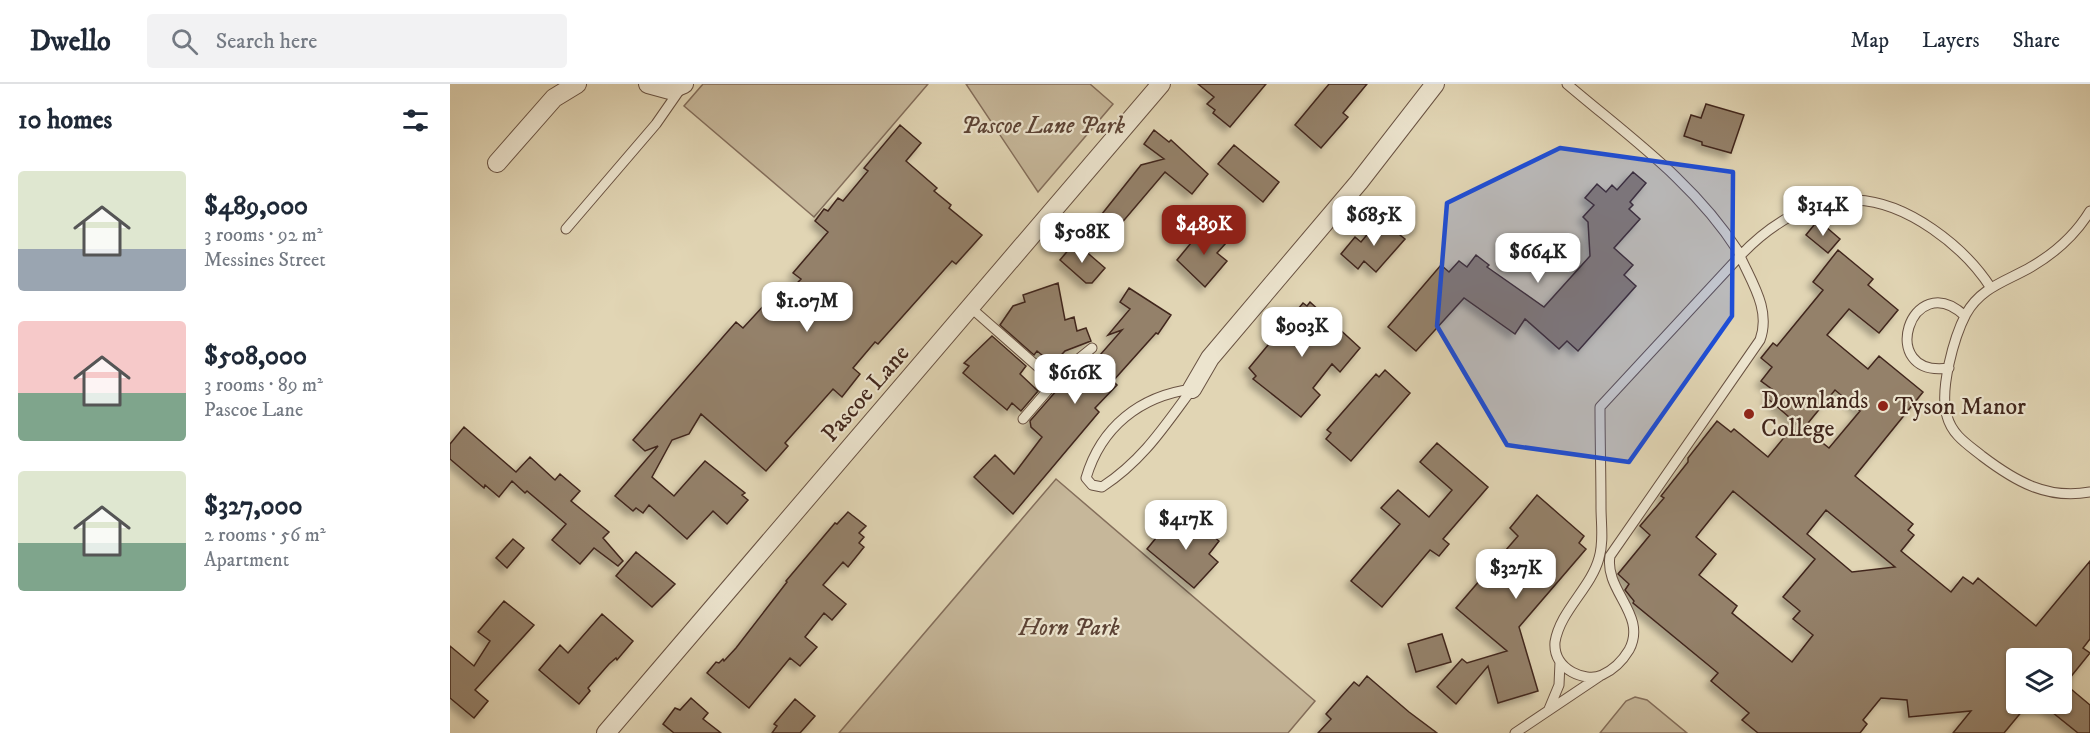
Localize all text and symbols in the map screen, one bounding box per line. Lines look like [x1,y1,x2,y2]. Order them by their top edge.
search box [147,14,567,68]
text: Dwello [30,24,111,59]
icon: search [168,25,201,58]
text: Search here [216,28,317,55]
text: Map [1850,28,1889,54]
text: Layers [1922,28,1980,54]
text: Share [2013,28,2060,54]
text: 10 homes [18,104,112,137]
icon: filters [399,104,432,137]
park label: Pascoe Lane Park [961,111,1125,141]
pin: $314K [1781,186,1865,237]
text: $489,000 [204,190,308,223]
text: $314K [1797,193,1849,218]
icon: home [66,195,138,267]
pin: $685K [1332,196,1416,247]
text: $685K [1346,203,1402,228]
pin: $489K [1162,205,1246,256]
text: $489K [1176,212,1232,237]
pin: $508K [1040,213,1124,264]
text: $508K [1054,220,1110,245]
text: 3 rooms · 92 m² [204,223,323,248]
pin: $664K [1496,233,1580,284]
text: $664K [1509,240,1567,265]
text: Messines Street [204,248,326,273]
pin: $1.07M [758,282,856,333]
text: $1.07M [776,289,838,314]
pin: $903K [1260,307,1344,358]
text: $903K [1275,314,1329,339]
street label: Pascoe Lane [815,339,916,448]
text: $508,000 [204,340,307,373]
icon: home [66,345,138,417]
pin: $616K [1033,354,1117,405]
text: $616K [1049,361,1101,386]
text: 3 rooms · 89 m² [204,373,323,398]
place label: Downlands College [1761,386,1868,444]
place label: Tyson Manor [1895,392,2026,422]
text: Pascoe Lane [204,398,303,423]
marker: Tyson Manor [1876,399,1890,413]
marker: Downlands College [1742,407,1756,421]
text: $327,000 [204,490,303,523]
icon: home [66,495,138,567]
pin: $417K [1144,500,1228,551]
text: $417K [1159,507,1213,532]
text: 2 rooms · 56 m² [204,523,326,548]
text: Apartment [204,548,289,573]
pin: $327K [1474,549,1558,600]
text: $327K [1490,556,1542,581]
park label: Horn Park [1017,613,1120,643]
map controls [2006,648,2072,714]
button: layers [2006,648,2072,714]

